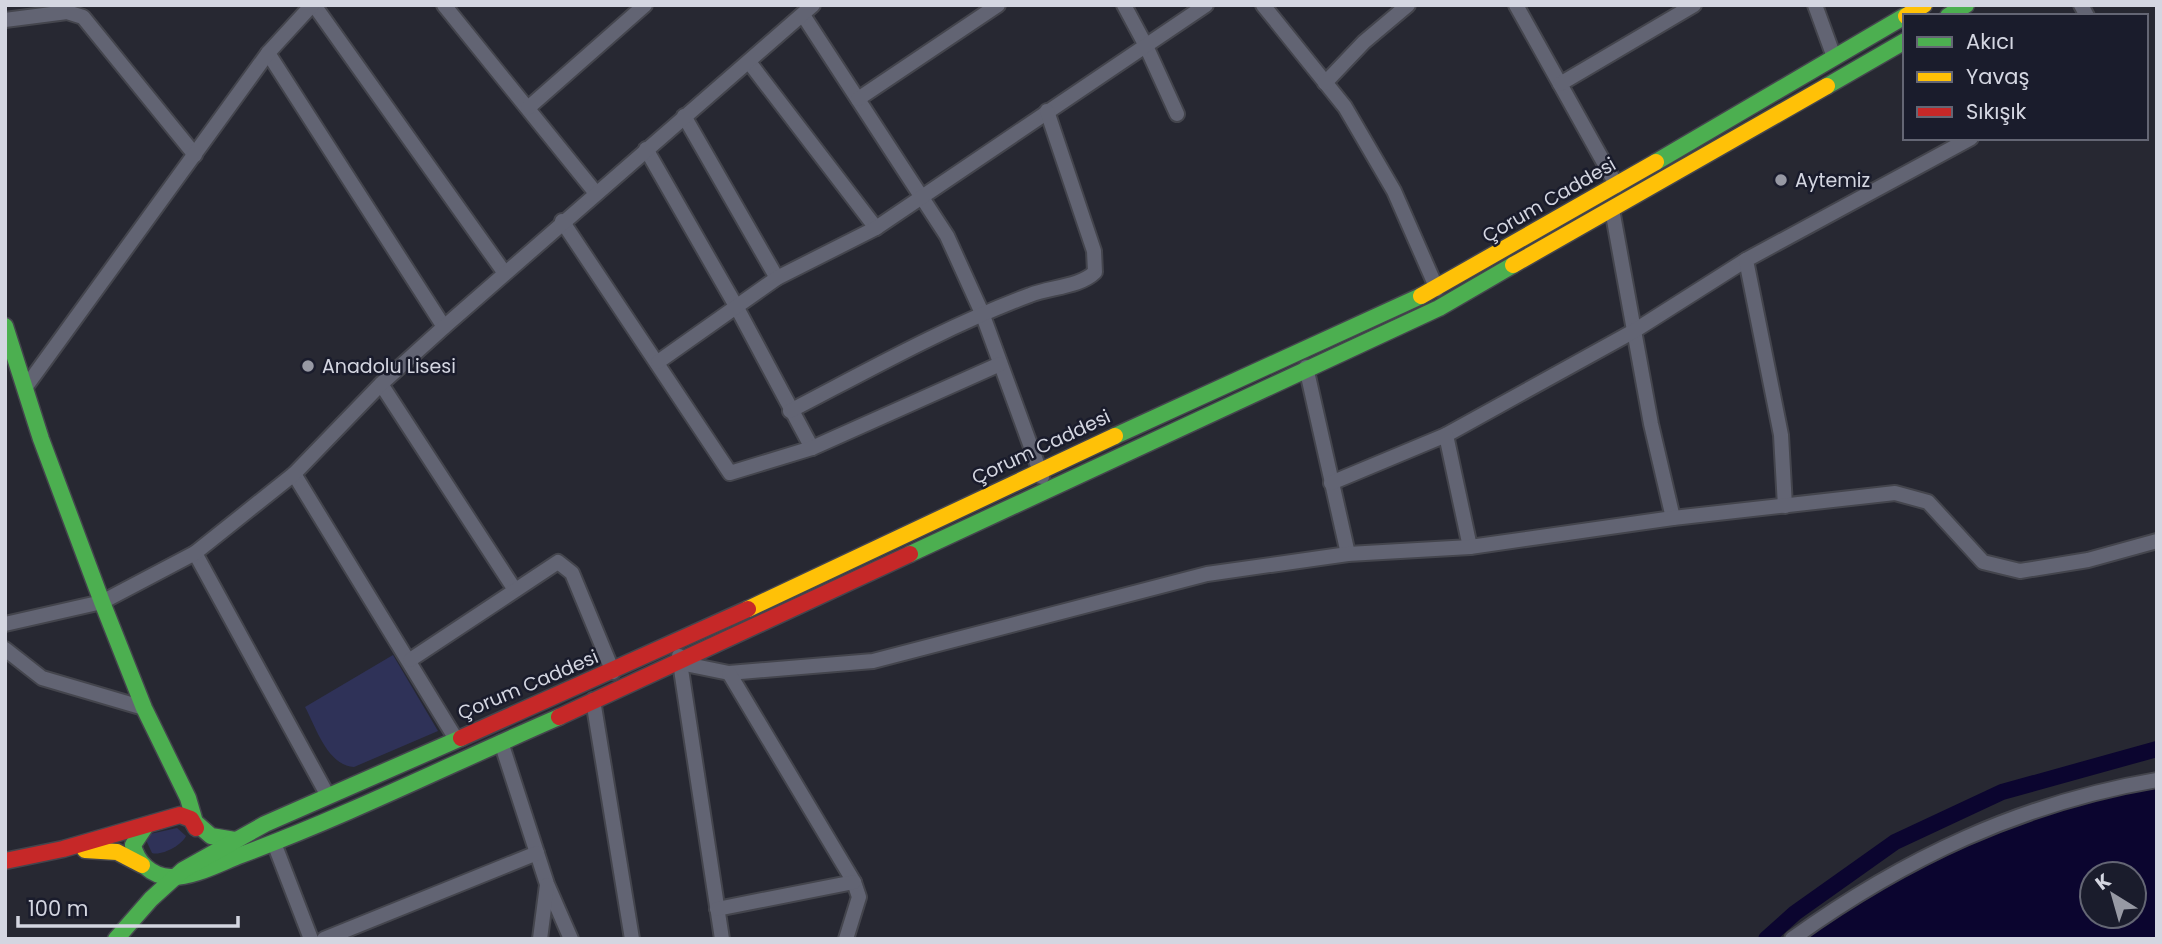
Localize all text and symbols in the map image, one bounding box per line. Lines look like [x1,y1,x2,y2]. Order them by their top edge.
legend [1903,14,2148,140]
text: Akıcı [1966,27,2014,56]
text: Yavaş [1966,62,2029,91]
text: Sıkışık [1966,97,2027,126]
street label: Çorum Caddesi [1477,151,1621,249]
place label: Aytemiz [1795,167,1870,194]
marker: Aytemiz [1773,172,1789,188]
place label: Anadolu Lisesi [322,353,456,380]
marker: Anadolu Lisesi [300,358,316,374]
street label: Çorum Caddesi [967,403,1115,491]
street label: Çorum Caddesi [454,643,602,727]
north arrow [2078,860,2148,930]
text: K [2090,867,2116,897]
scale bar [18,884,238,928]
text: 100 m [28,894,88,923]

